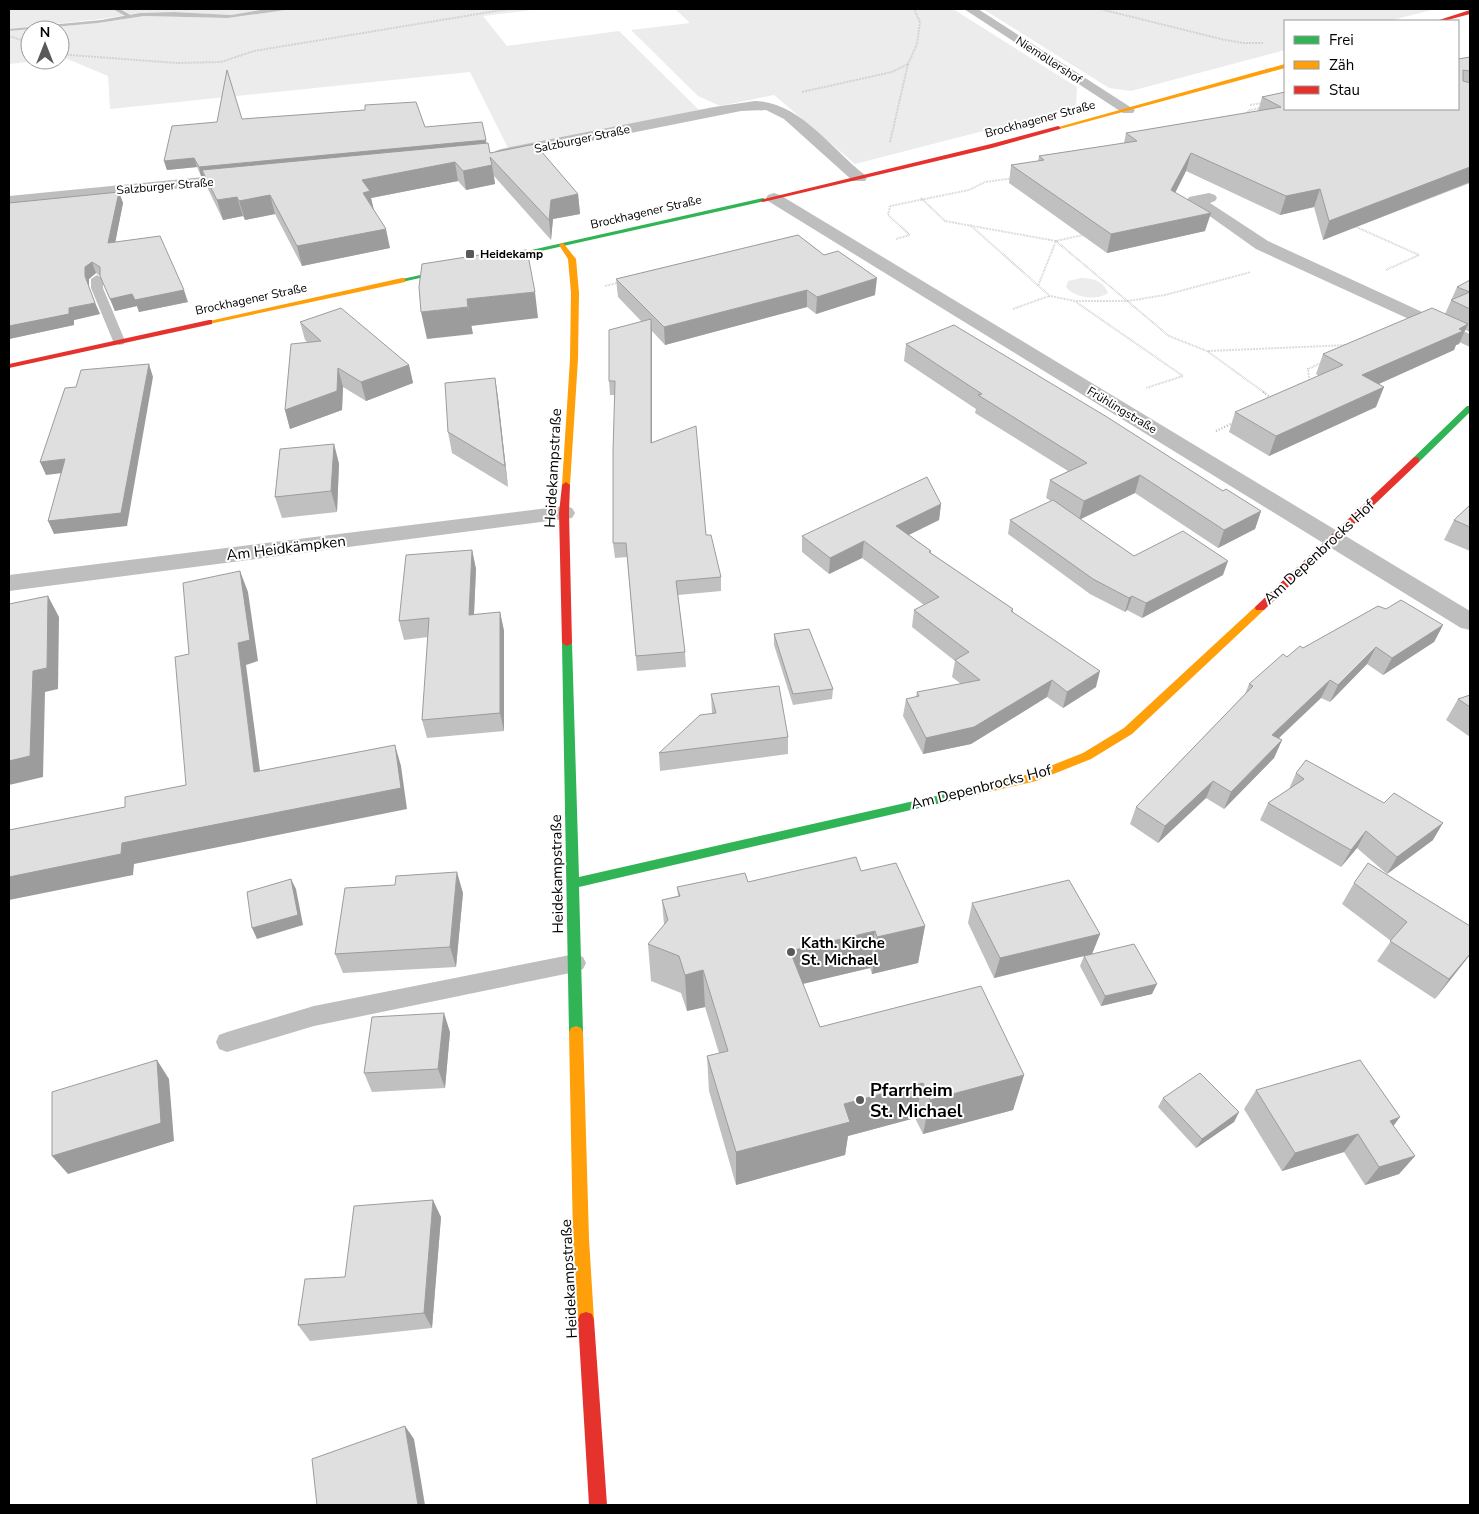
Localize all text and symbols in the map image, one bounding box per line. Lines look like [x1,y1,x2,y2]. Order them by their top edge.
north arrow [20,20,70,70]
legend [1284,20,1459,110]
text: N [40,23,50,42]
text: Frei [1329,30,1354,50]
street label: Niemöllershof [1013,33,1086,88]
text: Zäh [1329,55,1354,75]
text: Stau [1329,80,1360,100]
street label: Brockhagener Straße [983,97,1097,141]
street label: Salzburger Straße [533,121,631,157]
street label: Salzburger Straße [116,174,214,198]
street label: Brockhagener Straße [589,191,703,233]
place label: Heidekamp [480,246,543,262]
marker: Heidekamp [464,248,476,260]
street label: Brockhagener Straße [194,279,308,319]
street label: Frühlingstraße [1084,383,1160,437]
street label: Heidekampstraße [540,408,566,528]
street label: Am Depenbrocks Hof [1259,495,1379,609]
street label: Am Heidkämpken [225,531,347,565]
street label: Am Depenbrocks Hof [909,760,1054,814]
street label: Heidekampstraße [546,814,568,934]
place label: Kath. Kirche St. Michael [801,933,885,970]
marker: Kath. Kirche St. Michael [785,946,797,958]
place label: Pfarrheim St. Michael [870,1078,963,1123]
marker: Pfarrheim St. Michael [854,1094,866,1106]
street label: Heidekampstraße [556,1219,582,1339]

